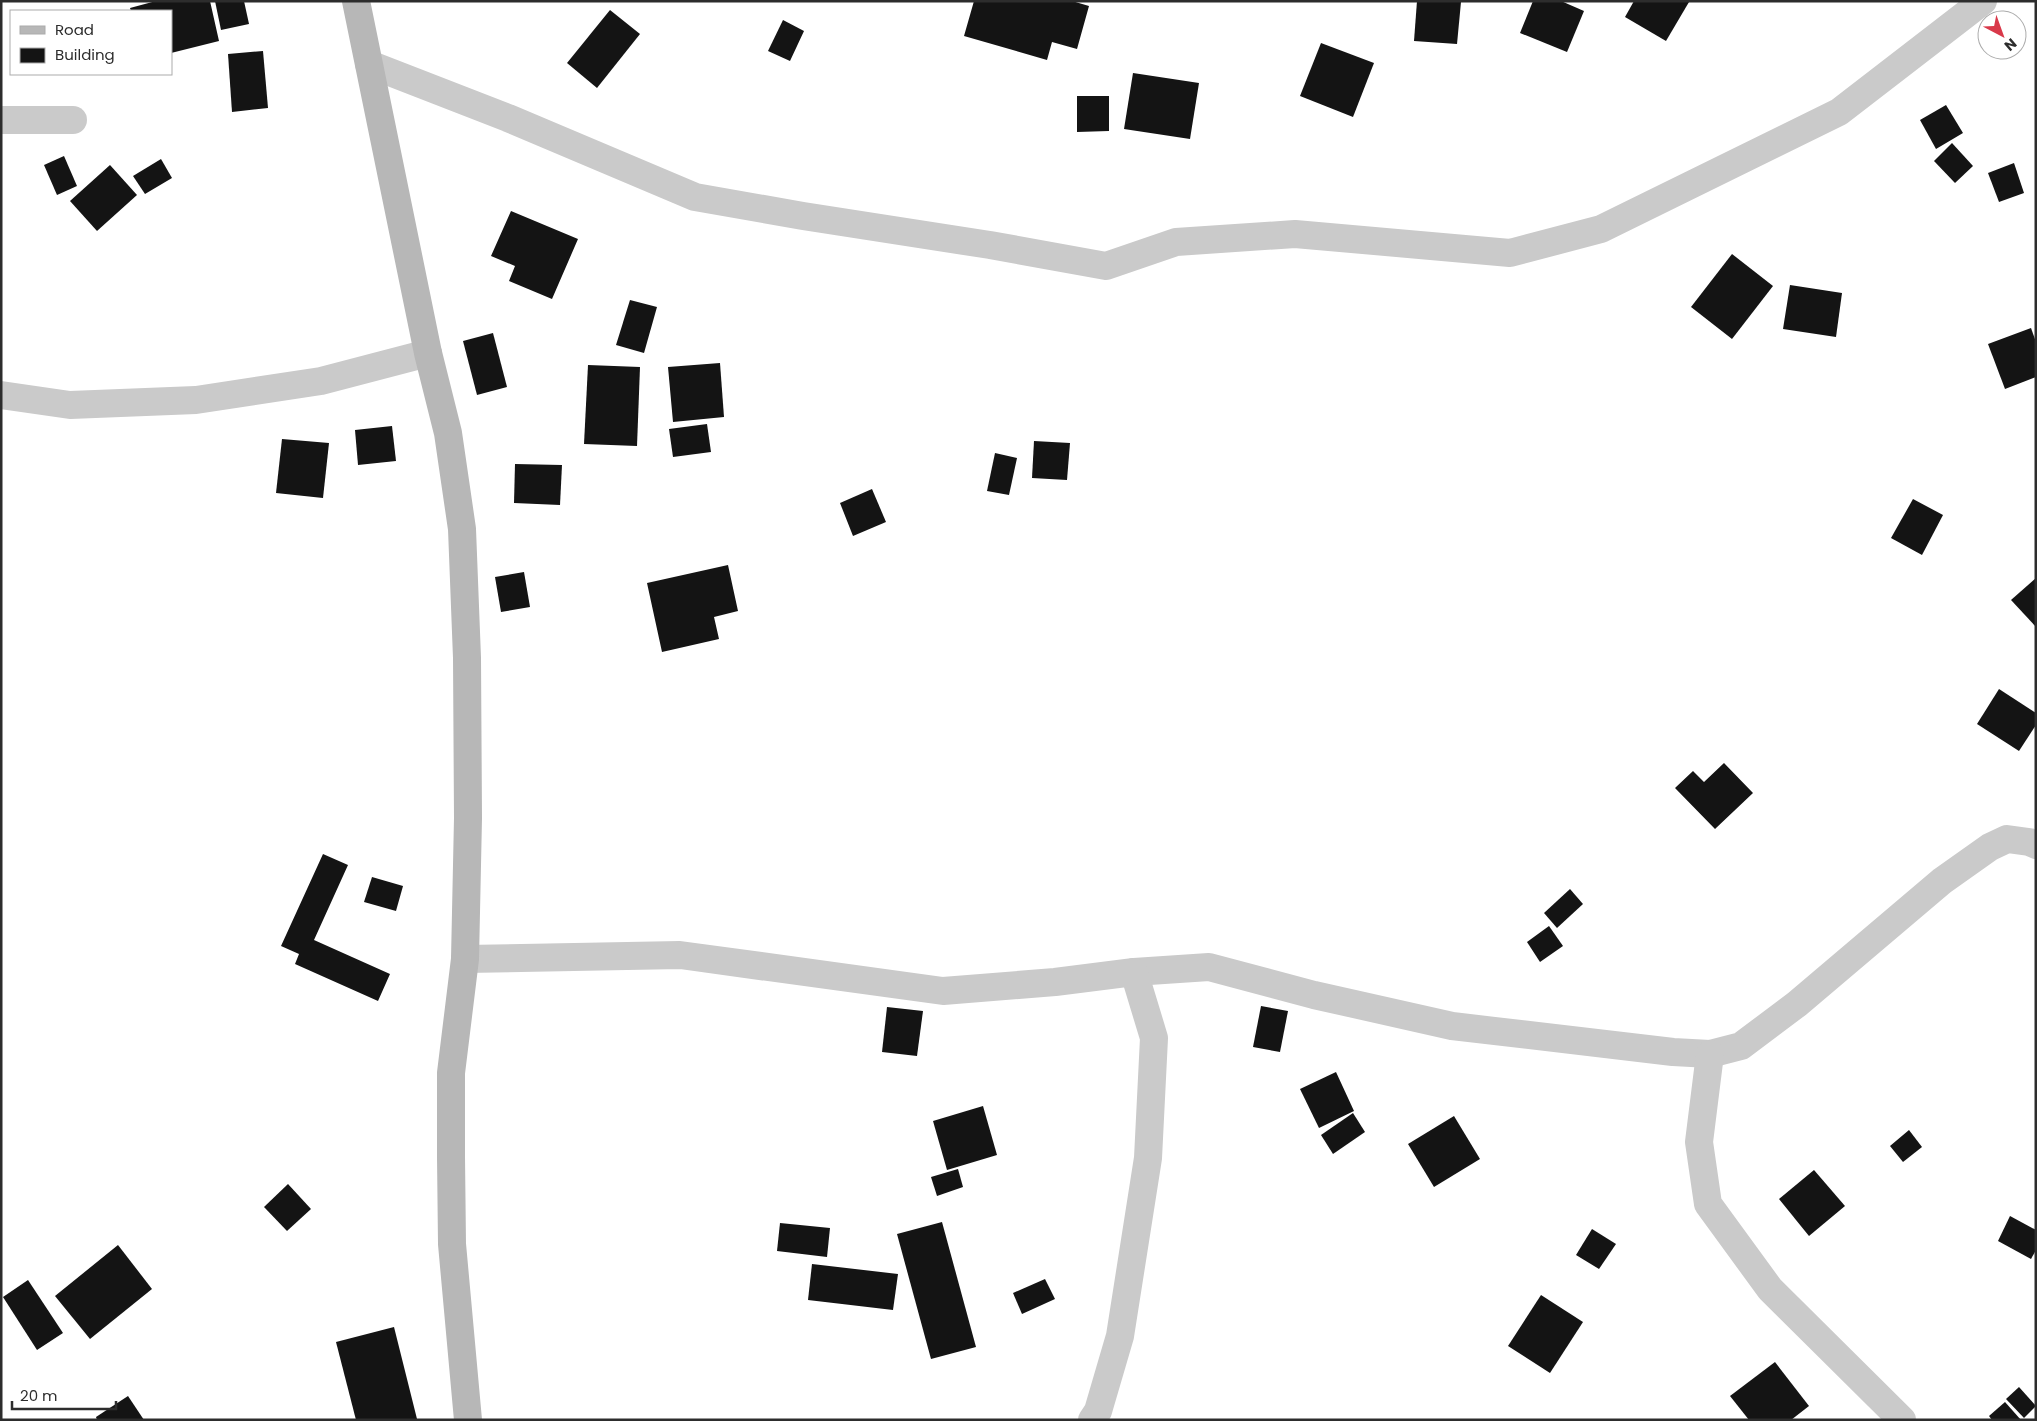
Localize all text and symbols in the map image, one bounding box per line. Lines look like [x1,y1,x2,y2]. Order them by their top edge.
legend [10,10,172,75]
north arrow [1977,10,2027,60]
text: Road [55,19,94,40]
text: N [2000,34,2021,56]
text: Building [55,44,115,65]
scale bar [12,1378,116,1410]
text: 20 m [20,1385,58,1406]

